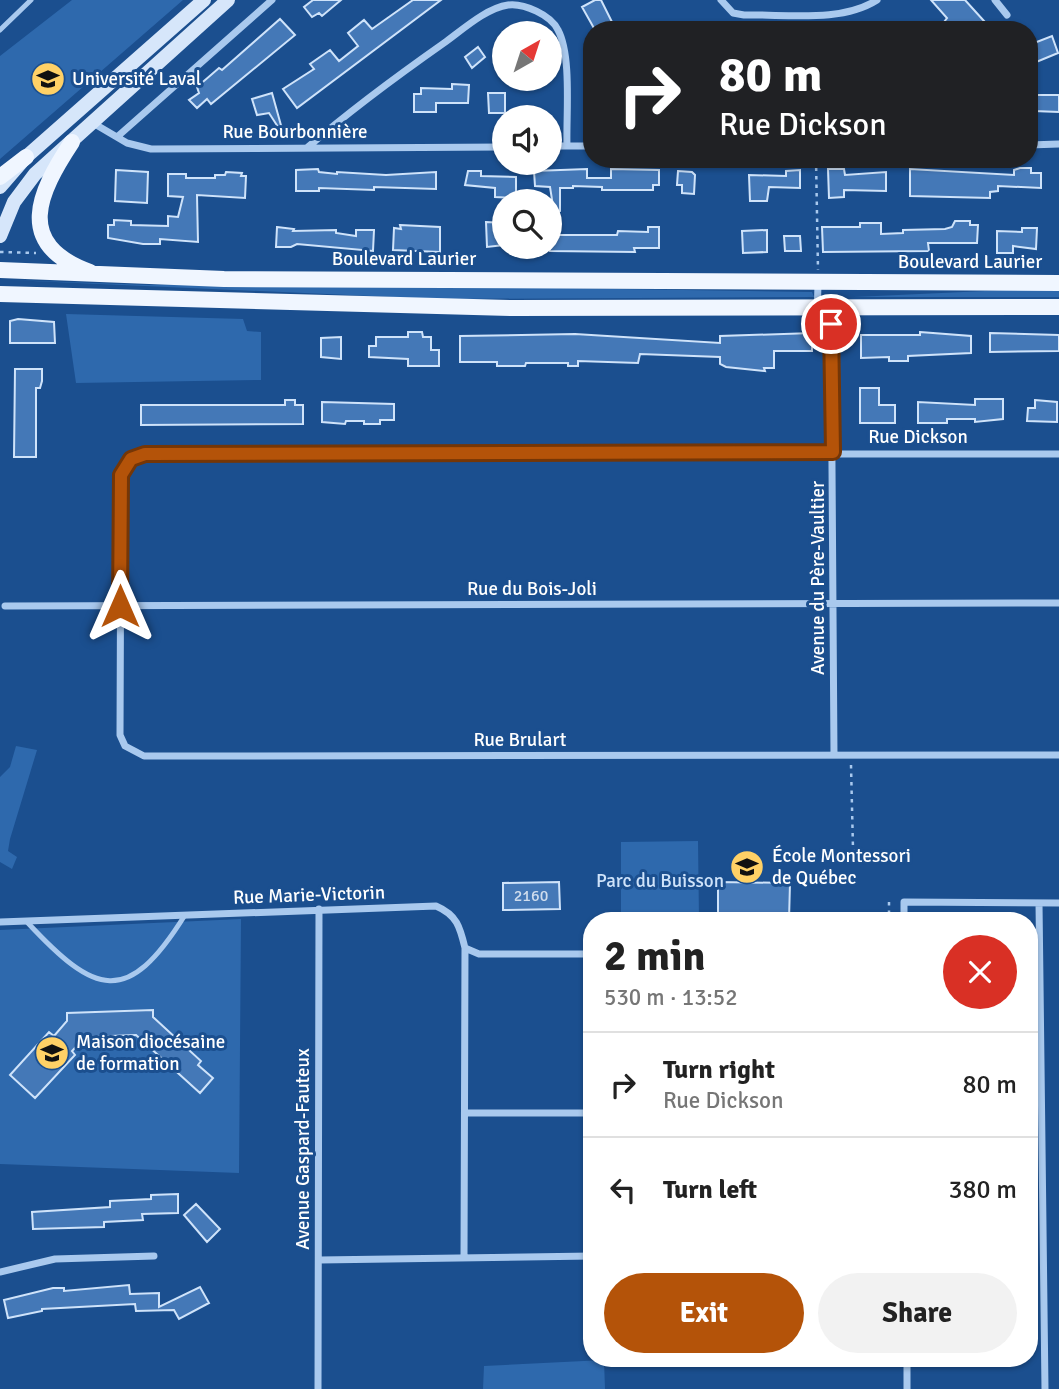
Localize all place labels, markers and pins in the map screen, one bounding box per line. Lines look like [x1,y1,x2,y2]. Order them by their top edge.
school or university icon: Université Laval [29,60,67,98]
place label: Université Laval [72,67,201,91]
pin [801,294,861,354]
place label: École Montessori de Québec [772,844,911,890]
school or university icon: École Montessori de Québec [728,848,766,886]
place label: Maison diocésaine de formation [76,1030,225,1076]
school or university icon: Maison diocésaine de formation [33,1034,71,1072]

